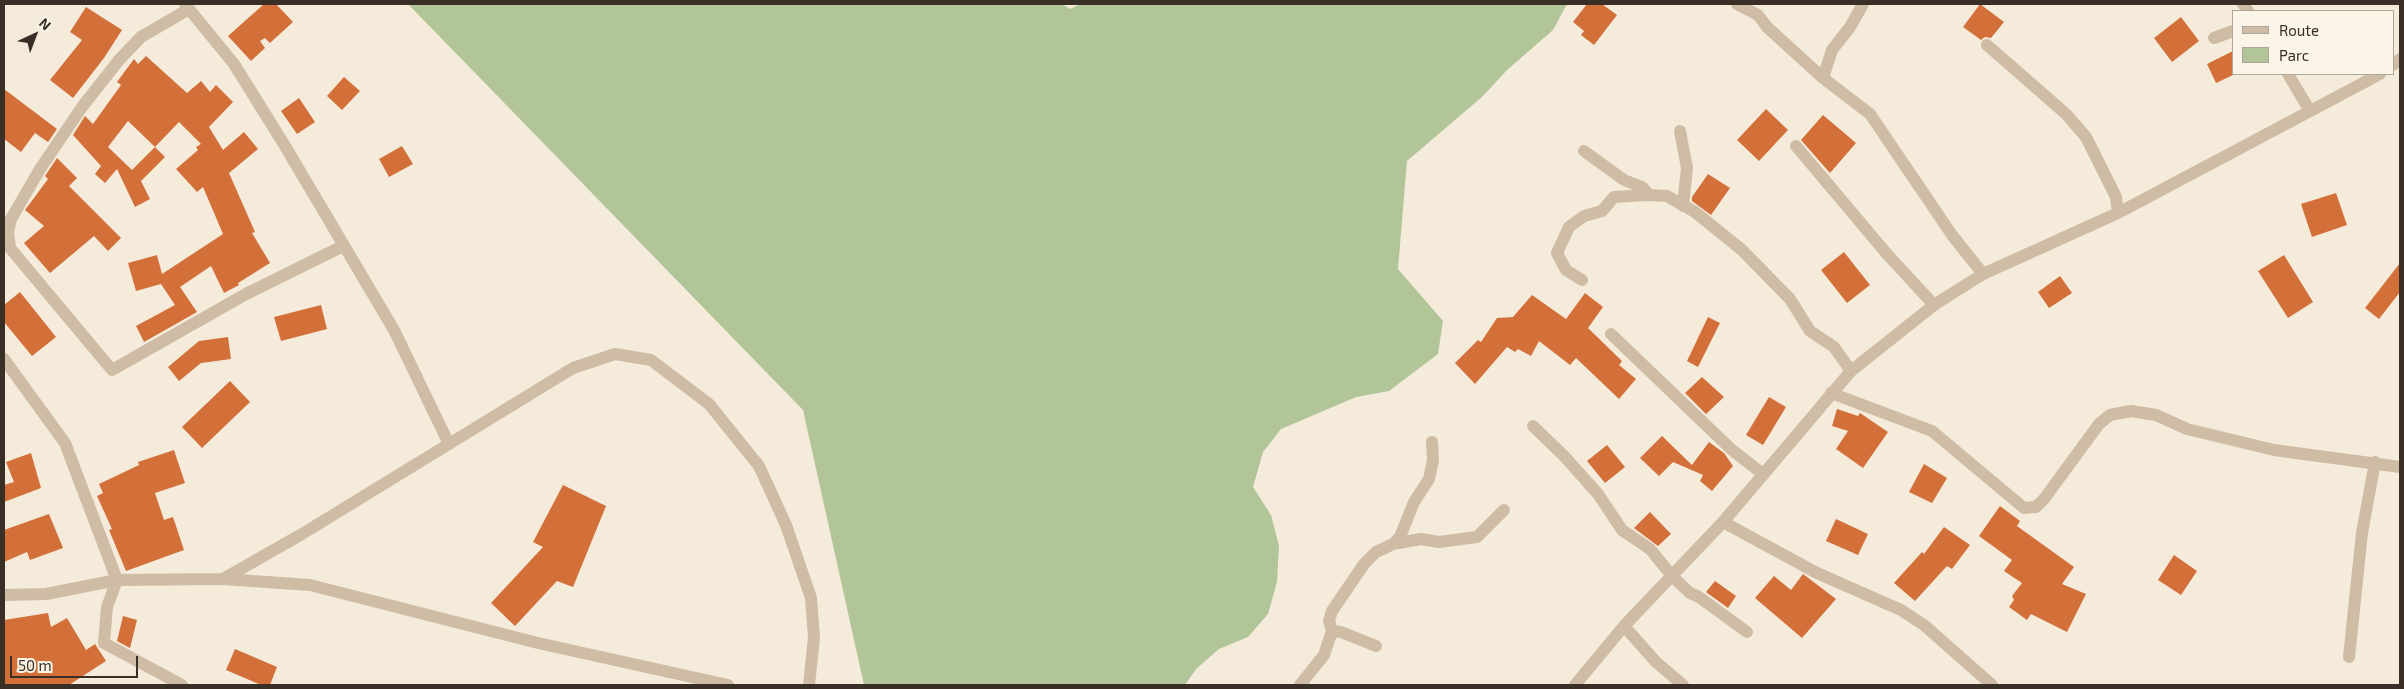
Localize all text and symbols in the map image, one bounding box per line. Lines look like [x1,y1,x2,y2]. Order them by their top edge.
north arrow [10,10,60,60]
legend [2232,10,2394,75]
text: N [36,14,55,33]
text: Route [2279,21,2319,39]
text: Parc [2279,46,2309,64]
scale bar [12,646,140,678]
text: 50 m [18,656,52,674]

